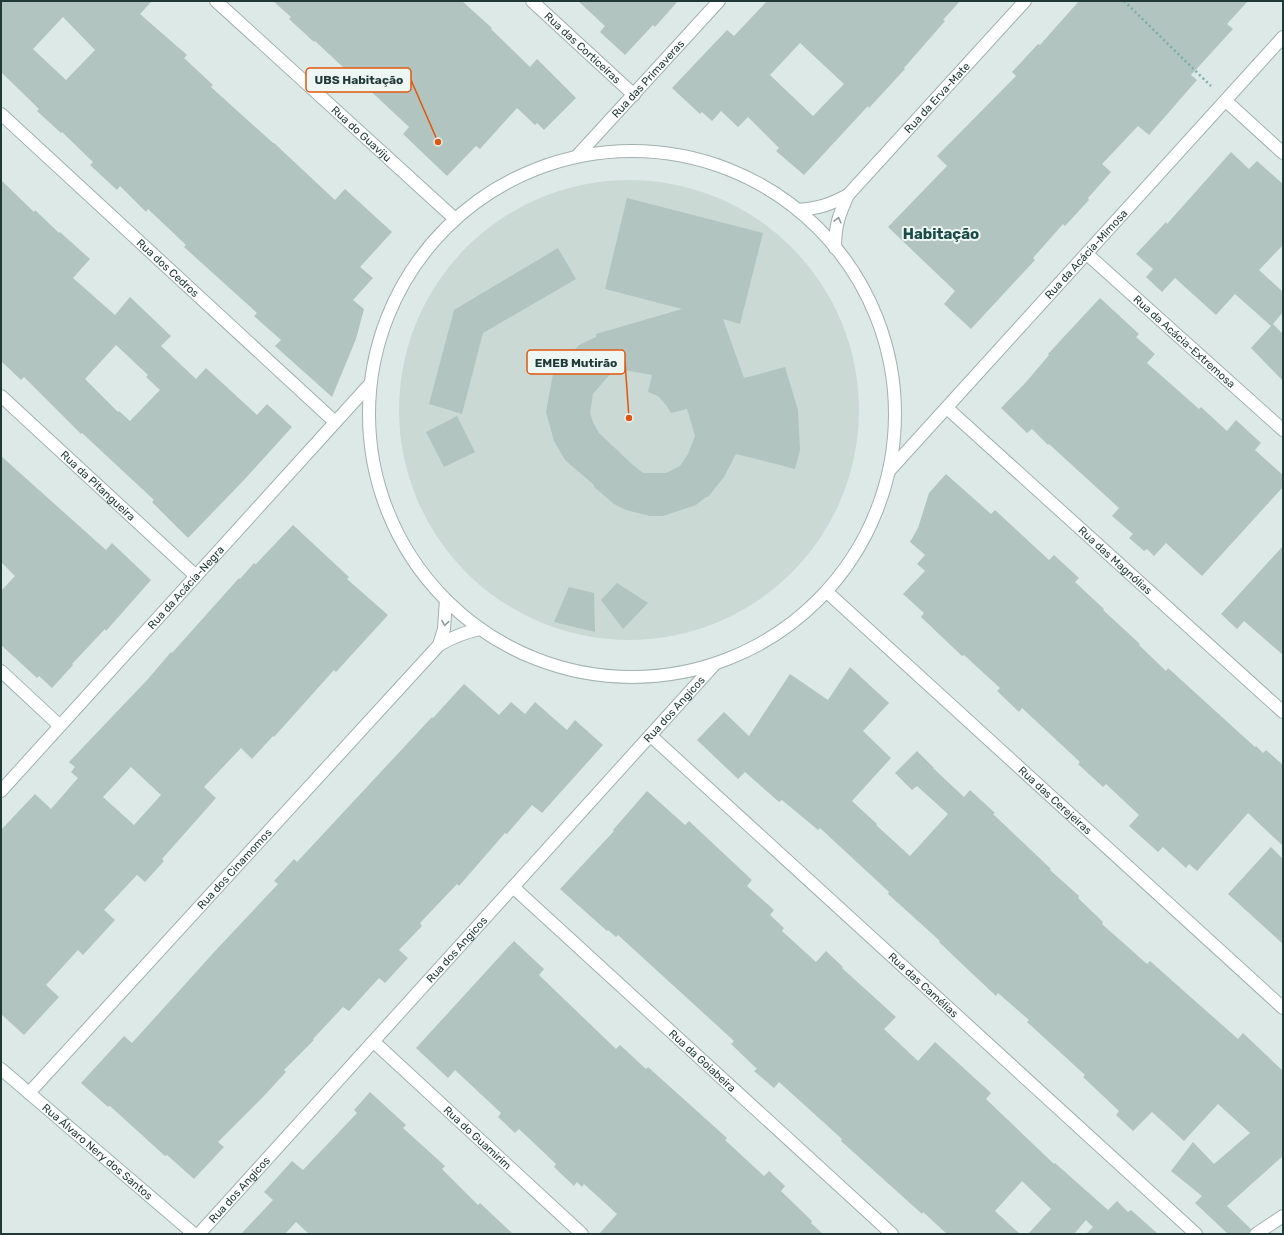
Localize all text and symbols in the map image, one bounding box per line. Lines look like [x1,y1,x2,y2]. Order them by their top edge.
street label: Rua das Corticeiras [542,10,624,87]
street label: Rua das Primaveras [609,37,687,121]
street label: Rua da Erva-Mate [902,60,973,136]
callout: UBS Habitação [306,68,411,92]
text: UBS Habitação [315,73,403,87]
street label: Rua do Guaviju [329,104,394,165]
street label: Rua da Acácia-Mimosa [1042,207,1130,302]
one-way arrow [833,217,842,224]
district label: Habitação [903,225,979,243]
street label: Rua dos Cedros [134,236,202,300]
street label: Rua da Acácia-Extremosa [1131,293,1238,391]
callout: EMEB Mutirão [527,350,625,374]
text: EMEB Mutirão [535,356,617,370]
street label: Rua da Pitangueira [58,448,138,524]
street label: Rua das Magnólias [1075,524,1155,598]
street label: Rua da Acácia-Negra [145,543,227,632]
one-way arrow [441,620,450,626]
street label: Rua dos Angicos [641,673,708,745]
street label: Rua das Cerejeiras [1016,764,1095,838]
street label: Rua dos Cinamomos [195,826,275,912]
street label: Rua dos Angicos [424,914,491,985]
street label: Rua das Camélias [885,950,961,1021]
street label: Rua da Goiabeira [666,1027,738,1095]
street label: Rua Álvaro Nery dos Santos [39,1101,155,1203]
street label: Rua do Guamirim [441,1104,514,1173]
street label: Rua dos Angicos [206,1154,273,1226]

